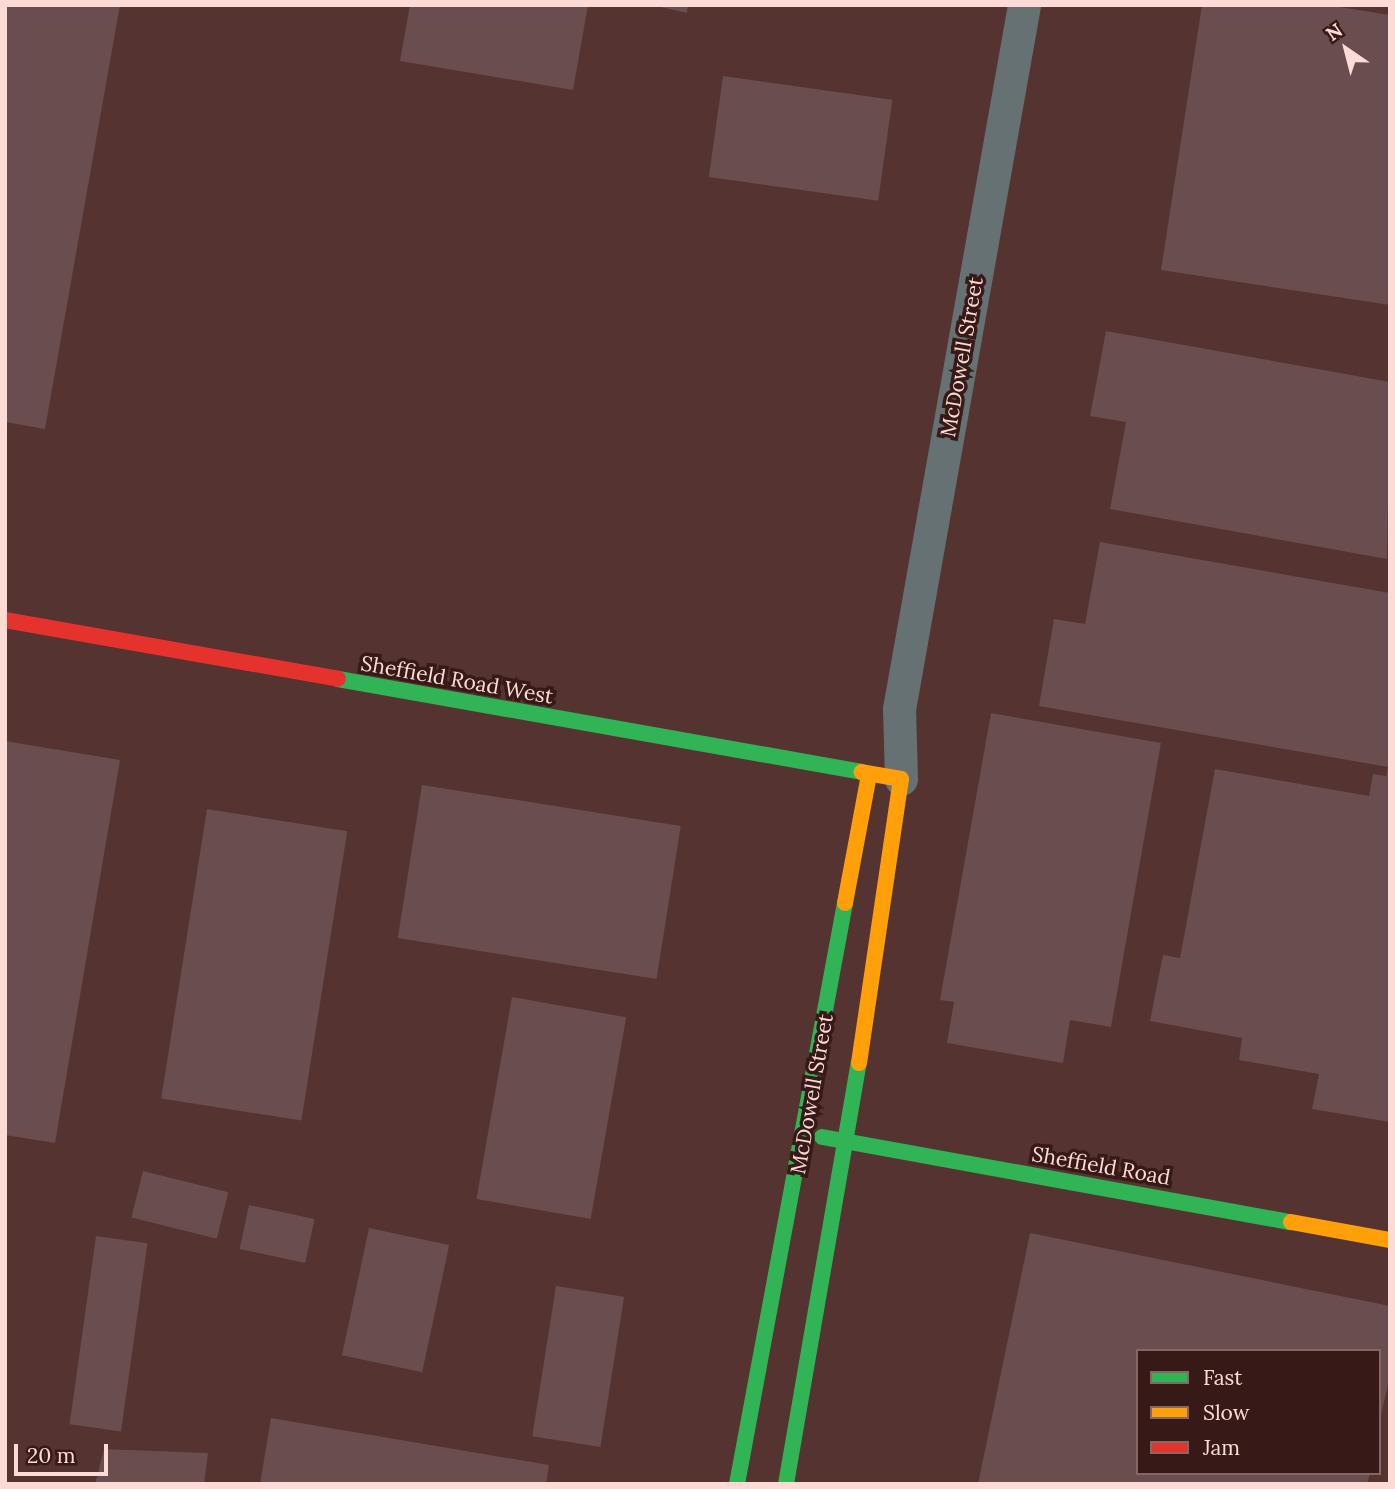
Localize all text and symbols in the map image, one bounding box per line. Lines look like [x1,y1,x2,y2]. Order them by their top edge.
north arrow [1311,14,1381,84]
text: N [1321,18,1347,46]
street label: McDowell Street [936,275,988,439]
street label: Sheffield Road West [359,651,555,709]
street label: McDowell Street [786,1012,838,1176]
street label: Sheffield Road [1030,1141,1172,1191]
legend [1136,1349,1381,1475]
text: Fast [1203,1364,1242,1391]
text: Slow [1203,1399,1250,1426]
scale bar [18,1430,112,1474]
text: Jam [1203,1434,1240,1461]
text: 20 m [27,1442,76,1469]

